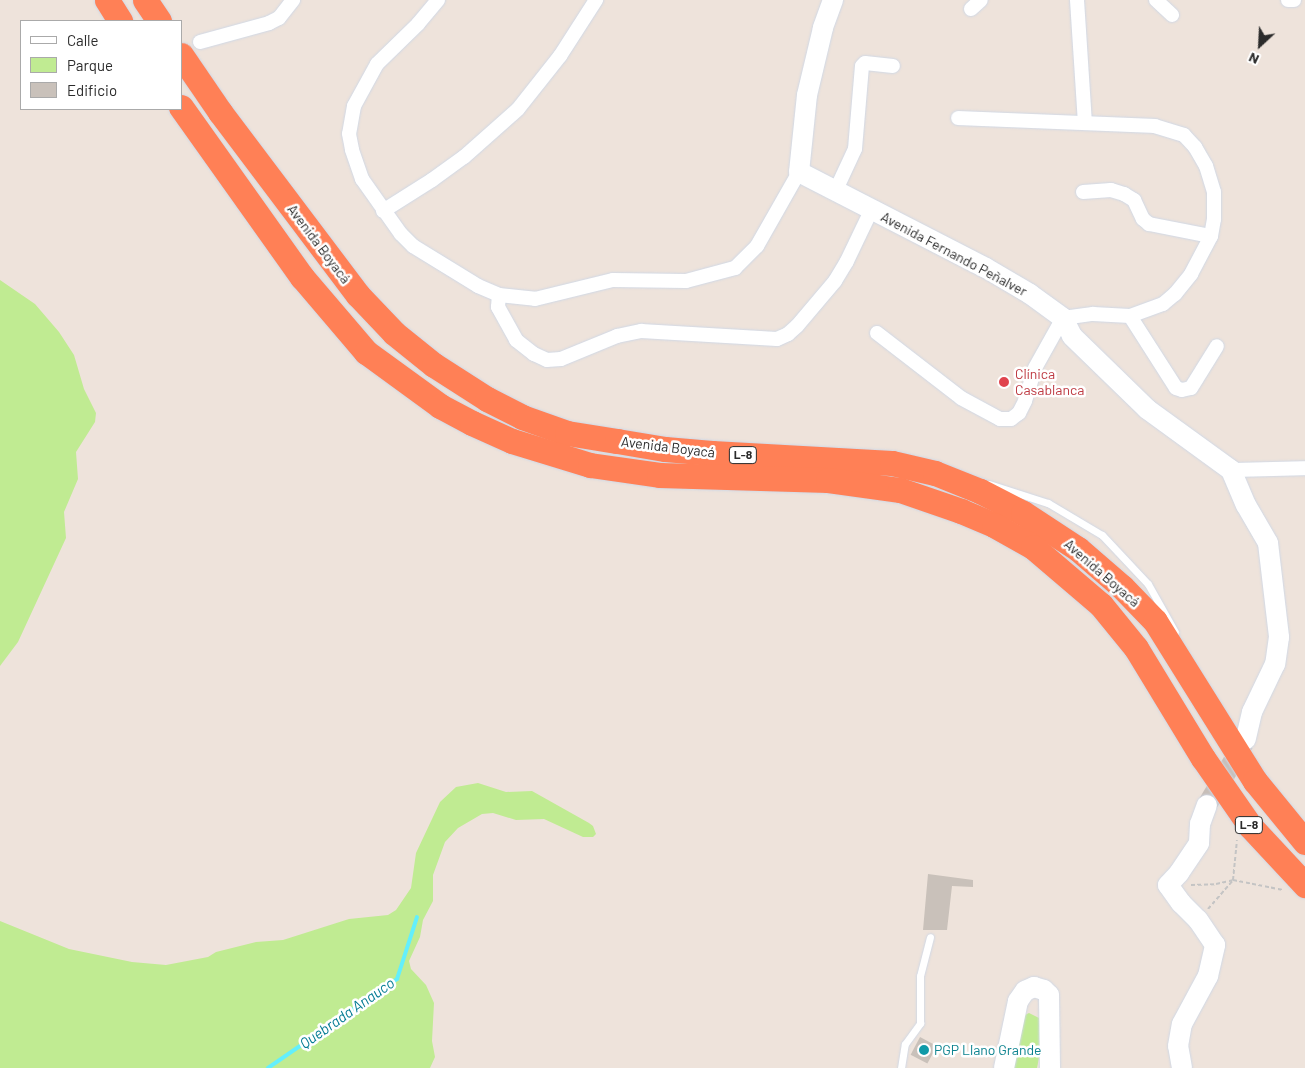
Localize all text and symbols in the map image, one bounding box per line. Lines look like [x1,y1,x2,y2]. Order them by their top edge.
legend [20,20,182,110]
north arrow [1235,20,1285,70]
text: Calle [67,31,99,49]
text: N [1246,49,1261,69]
text: Parque [67,56,113,74]
text: Edificio [67,81,117,99]
street label: Avenida Boyacá [284,201,354,287]
street label: Avenida Fernando Peñalver [878,208,1030,300]
place label: Clínica Casablanca [1015,366,1084,398]
marker: Clínica Casablanca [997,375,1011,389]
street label: Avenida Boyacá [620,433,716,461]
road number: L-8 [728,446,758,464]
street label: Avenida Boyacá [1061,536,1143,610]
road number: L-8 [1234,816,1264,834]
water label: Quebrada Anauco [296,974,398,1052]
place label: PGP Llano Grande [934,1042,1042,1058]
marker: PGP Llano Grande [918,1044,930,1056]

